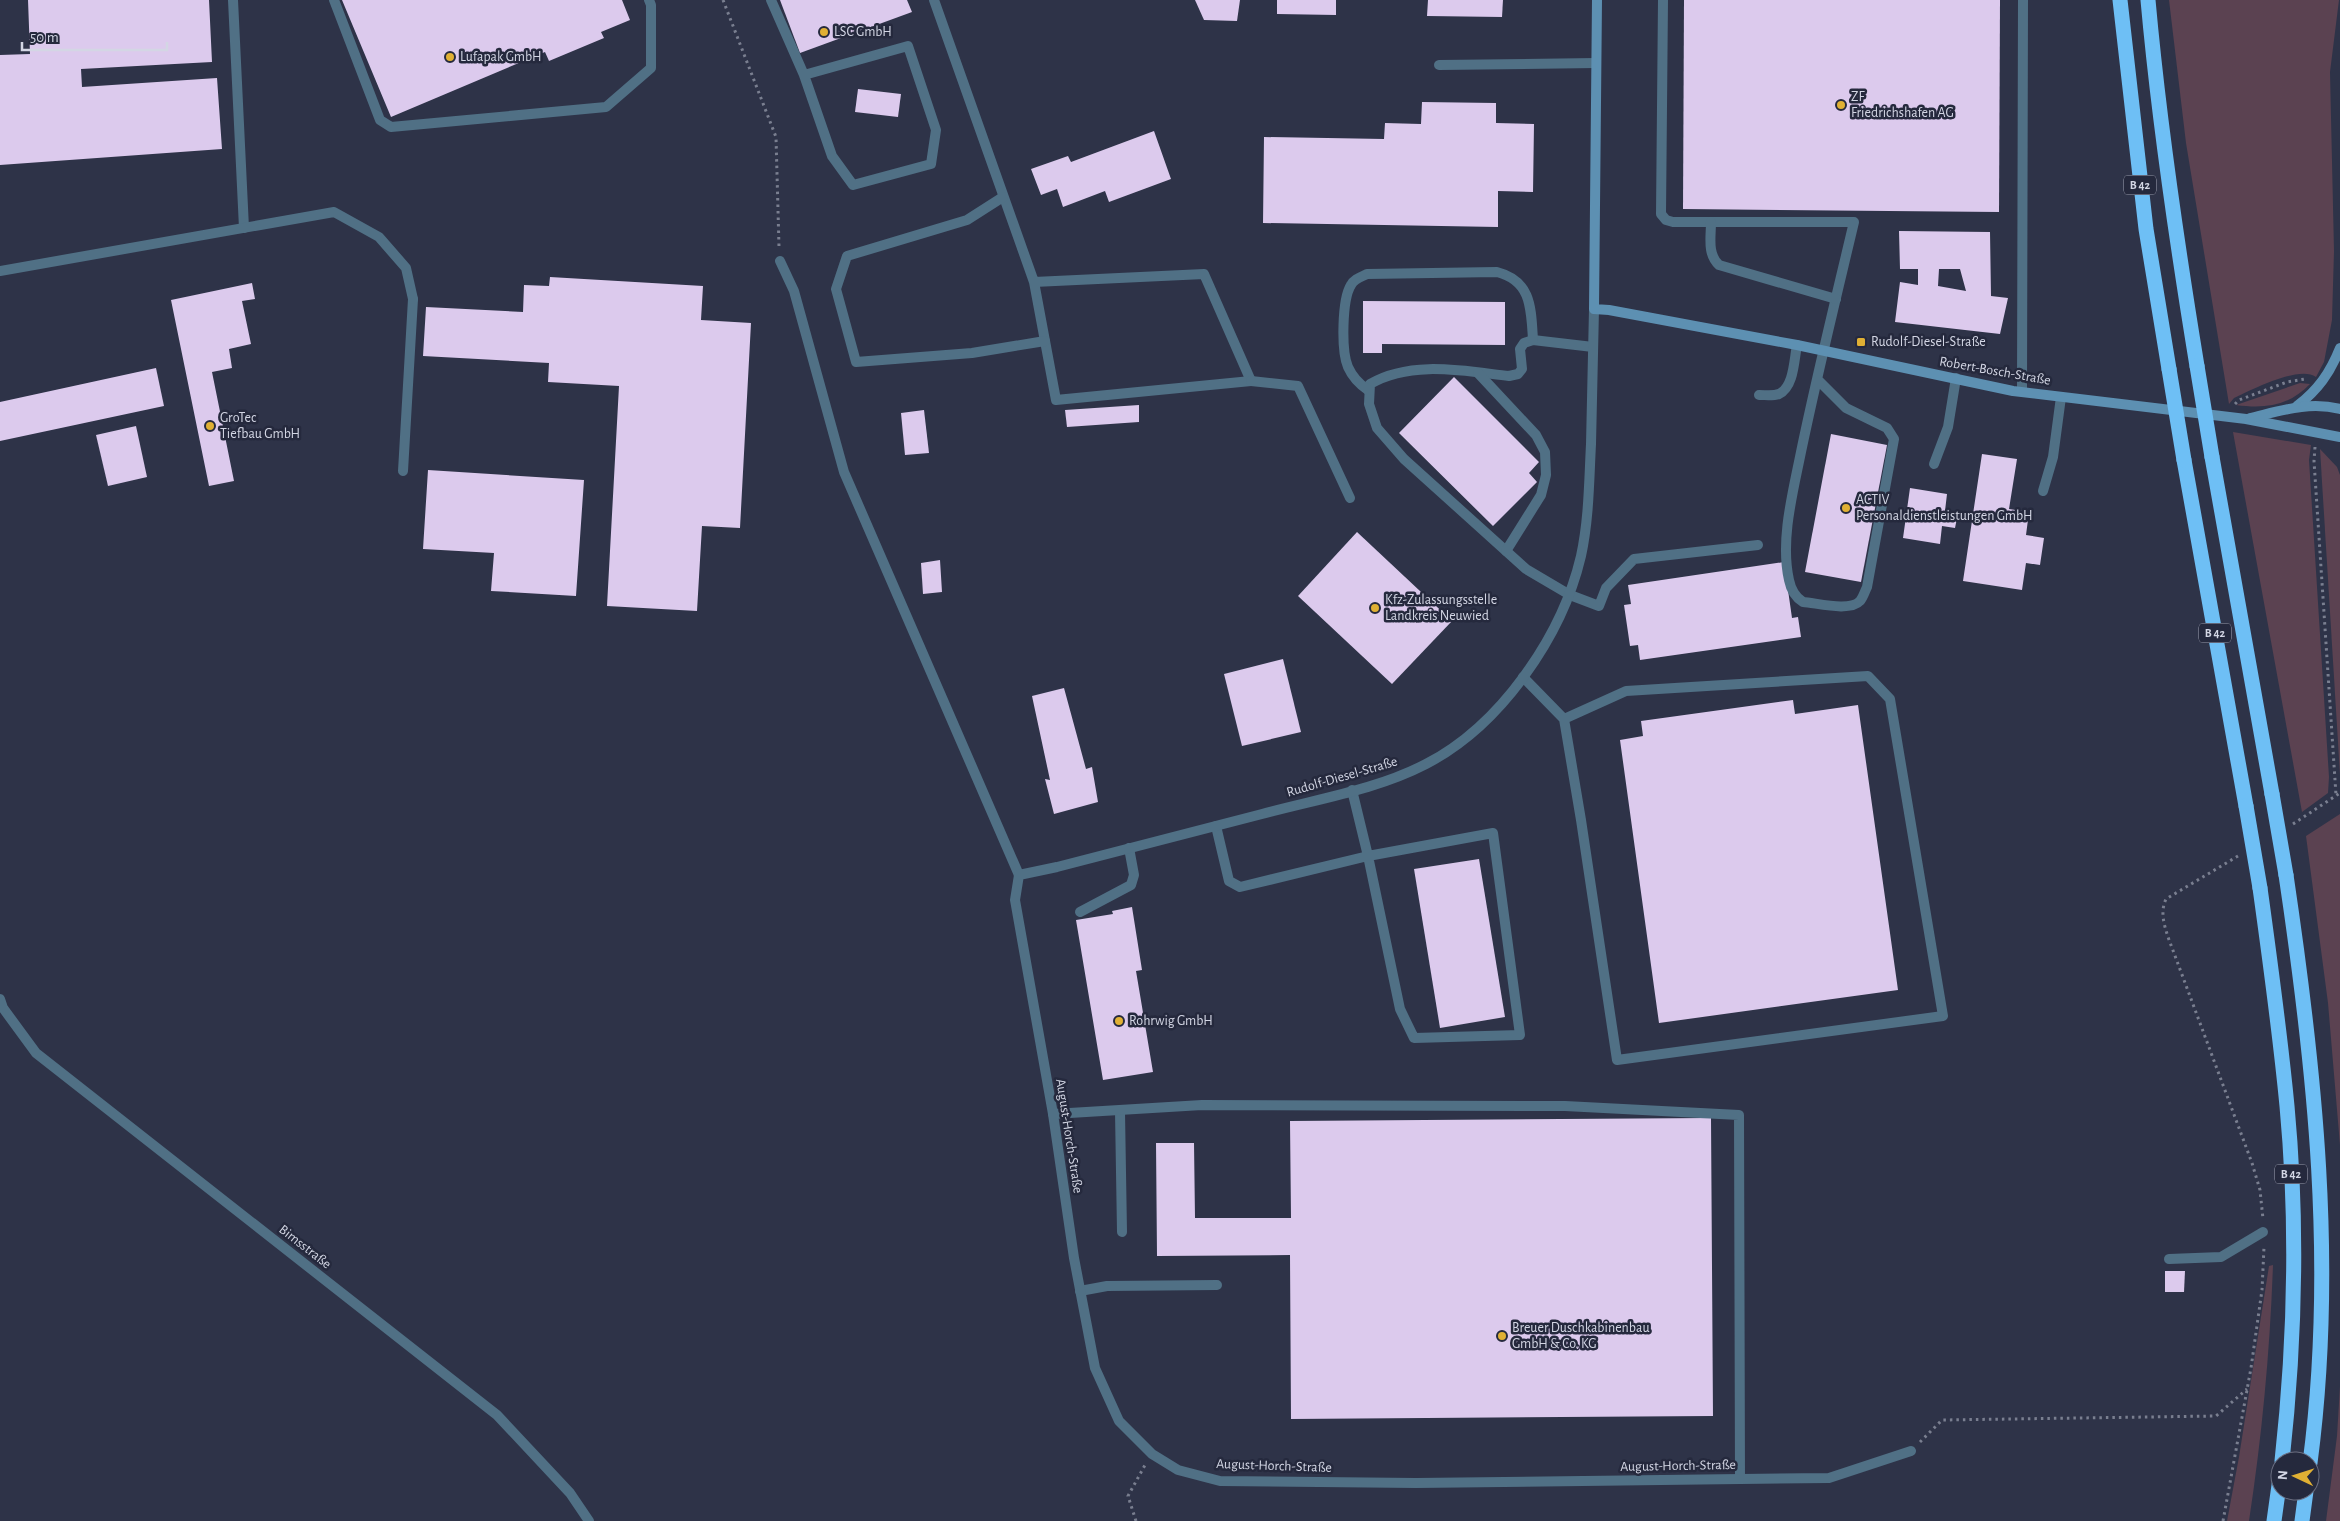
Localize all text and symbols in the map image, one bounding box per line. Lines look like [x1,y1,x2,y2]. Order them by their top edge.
scale bar [22,20,168,52]
place label: LSC GmbH [834,25,892,39]
marker: LSC GmbH [818,26,830,38]
text: 50 m [30,30,59,45]
place label: Lufapak GmbH [460,50,541,64]
marker: Lufapak GmbH [444,51,456,63]
place label: ZF Friedrichshafen AG [1851,90,1954,120]
marker: ZF Friedrichshafen AG [1835,99,1847,111]
road number: B 42 [2124,176,2156,194]
place label: Rudolf-Diesel-Straße [1871,335,1986,349]
marker: Rudolf-Diesel-Straße [1855,336,1867,348]
street label: Robert-Bosch-Straße [1938,354,2052,388]
place label: GroTec Tiefbau GmbH [220,411,300,441]
marker: GroTec Tiefbau GmbH [204,420,216,432]
place label: ACTIV Personaldienstleistungen GmbH [1856,493,2032,523]
marker: ACTIV Personaldienstleistungen GmbH [1840,502,1852,514]
place label: Kfz-Zulassungsstelle Landkreis Neuwied [1385,593,1497,623]
marker: Kfz-Zulassungsstelle Landkreis Neuwied [1369,602,1381,614]
road number: B 42 [2199,624,2231,642]
street label: Rudolf-Diesel-Straße [1285,754,1399,800]
place label: Rohrwig GmbH [1129,1014,1213,1028]
marker: Rohrwig GmbH [1113,1015,1125,1027]
street label: August-Horch-Straße [1053,1078,1085,1194]
road number: B 42 [2275,1164,2307,1184]
street label: Bimsstraße [276,1222,334,1272]
place label: Breuer Duschkabinenbau GmbH & Co. KG [1512,1321,1650,1351]
marker: Breuer Duschkabinenbau GmbH & Co. KG [1496,1330,1508,1342]
north arrow [2270,1451,2320,1501]
street label: August-Horch-Straße [1216,1457,1332,1475]
street label: August-Horch-Straße [1620,1458,1736,1474]
text: N [2276,1470,2290,1481]

